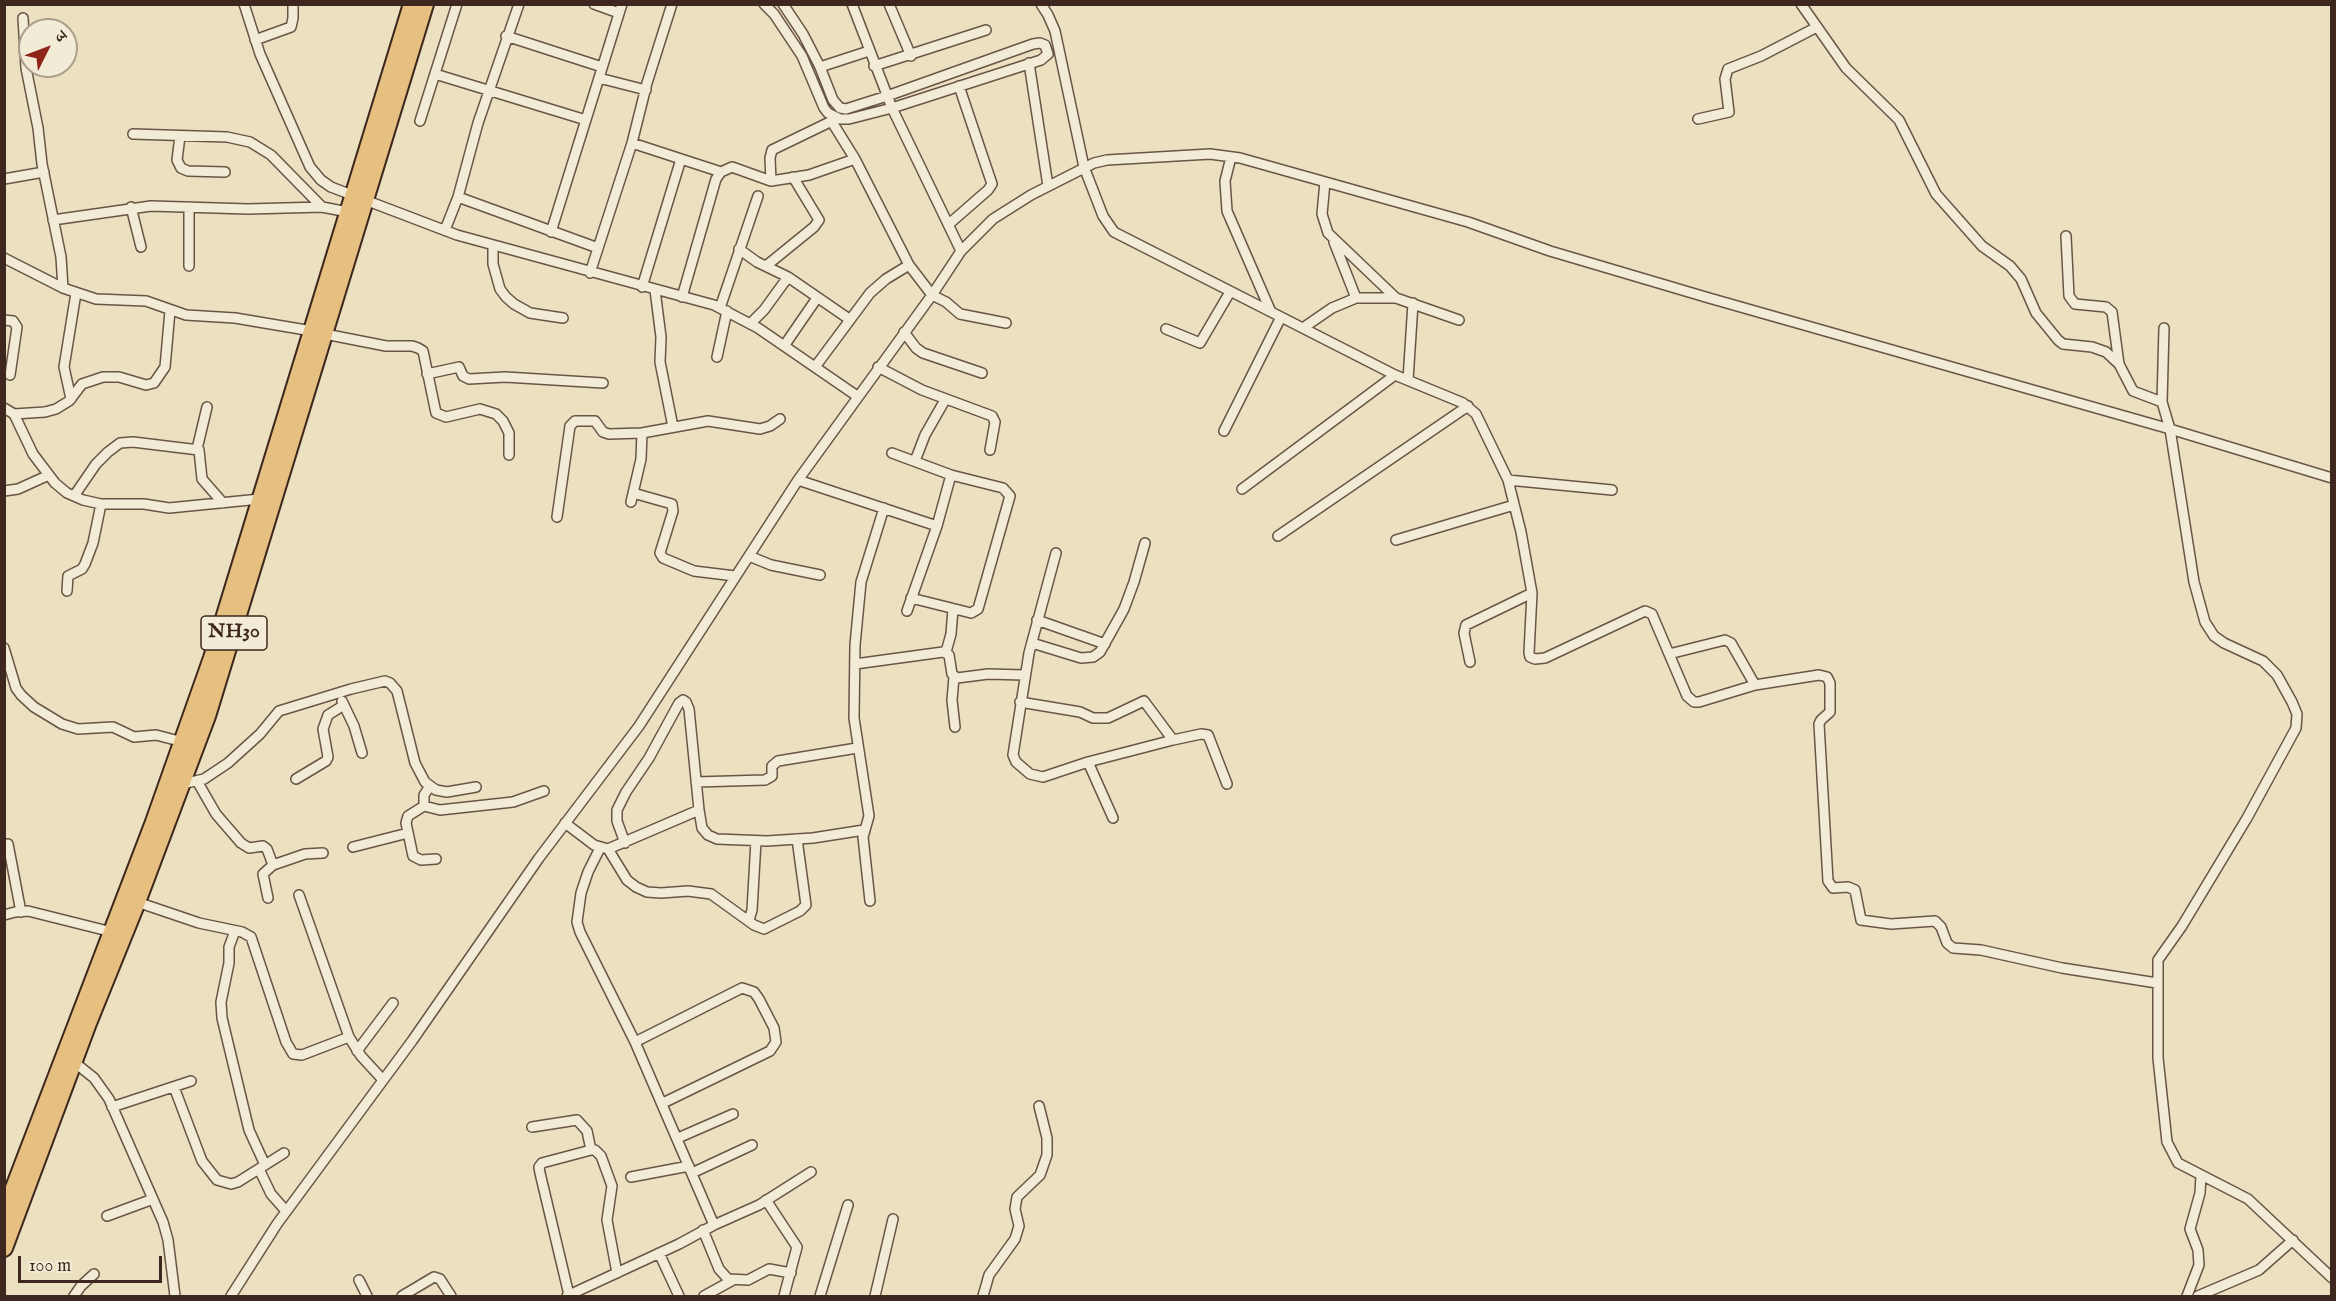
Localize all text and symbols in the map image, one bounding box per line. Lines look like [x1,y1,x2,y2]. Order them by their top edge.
north arrow [18,18,78,78]
text: उ [50,28,70,47]
road number: NH30 [201,616,267,650]
scale bar [21,1244,165,1282]
text: 100 m [29,1255,71,1278]

